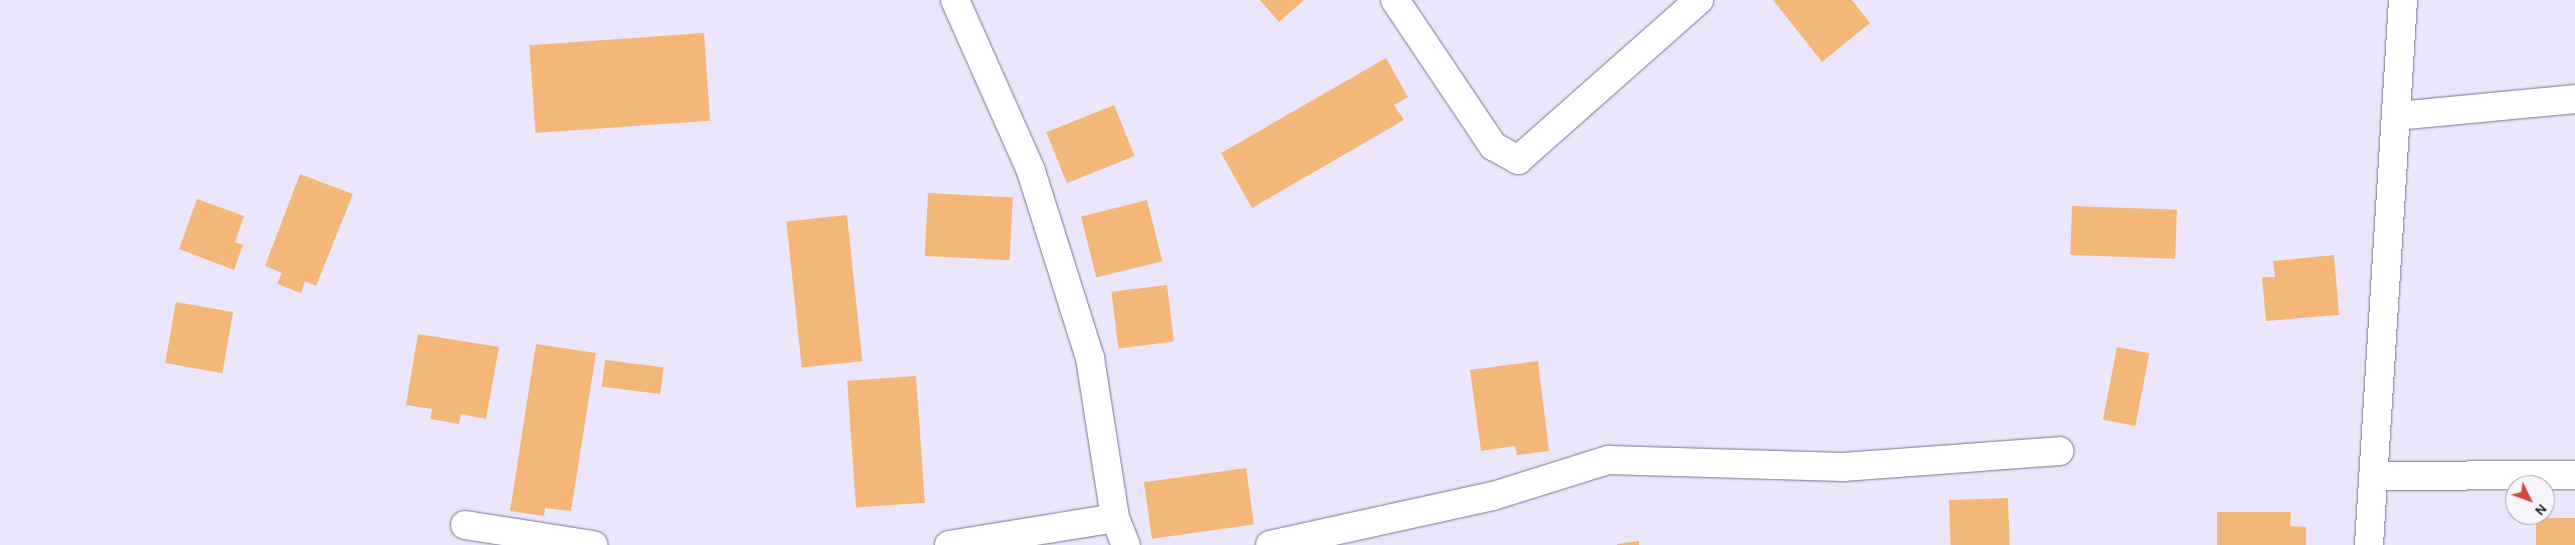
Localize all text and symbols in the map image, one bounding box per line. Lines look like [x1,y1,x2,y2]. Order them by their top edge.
north arrow [2505,475,2555,525]
text: N [2531,500,2550,519]

